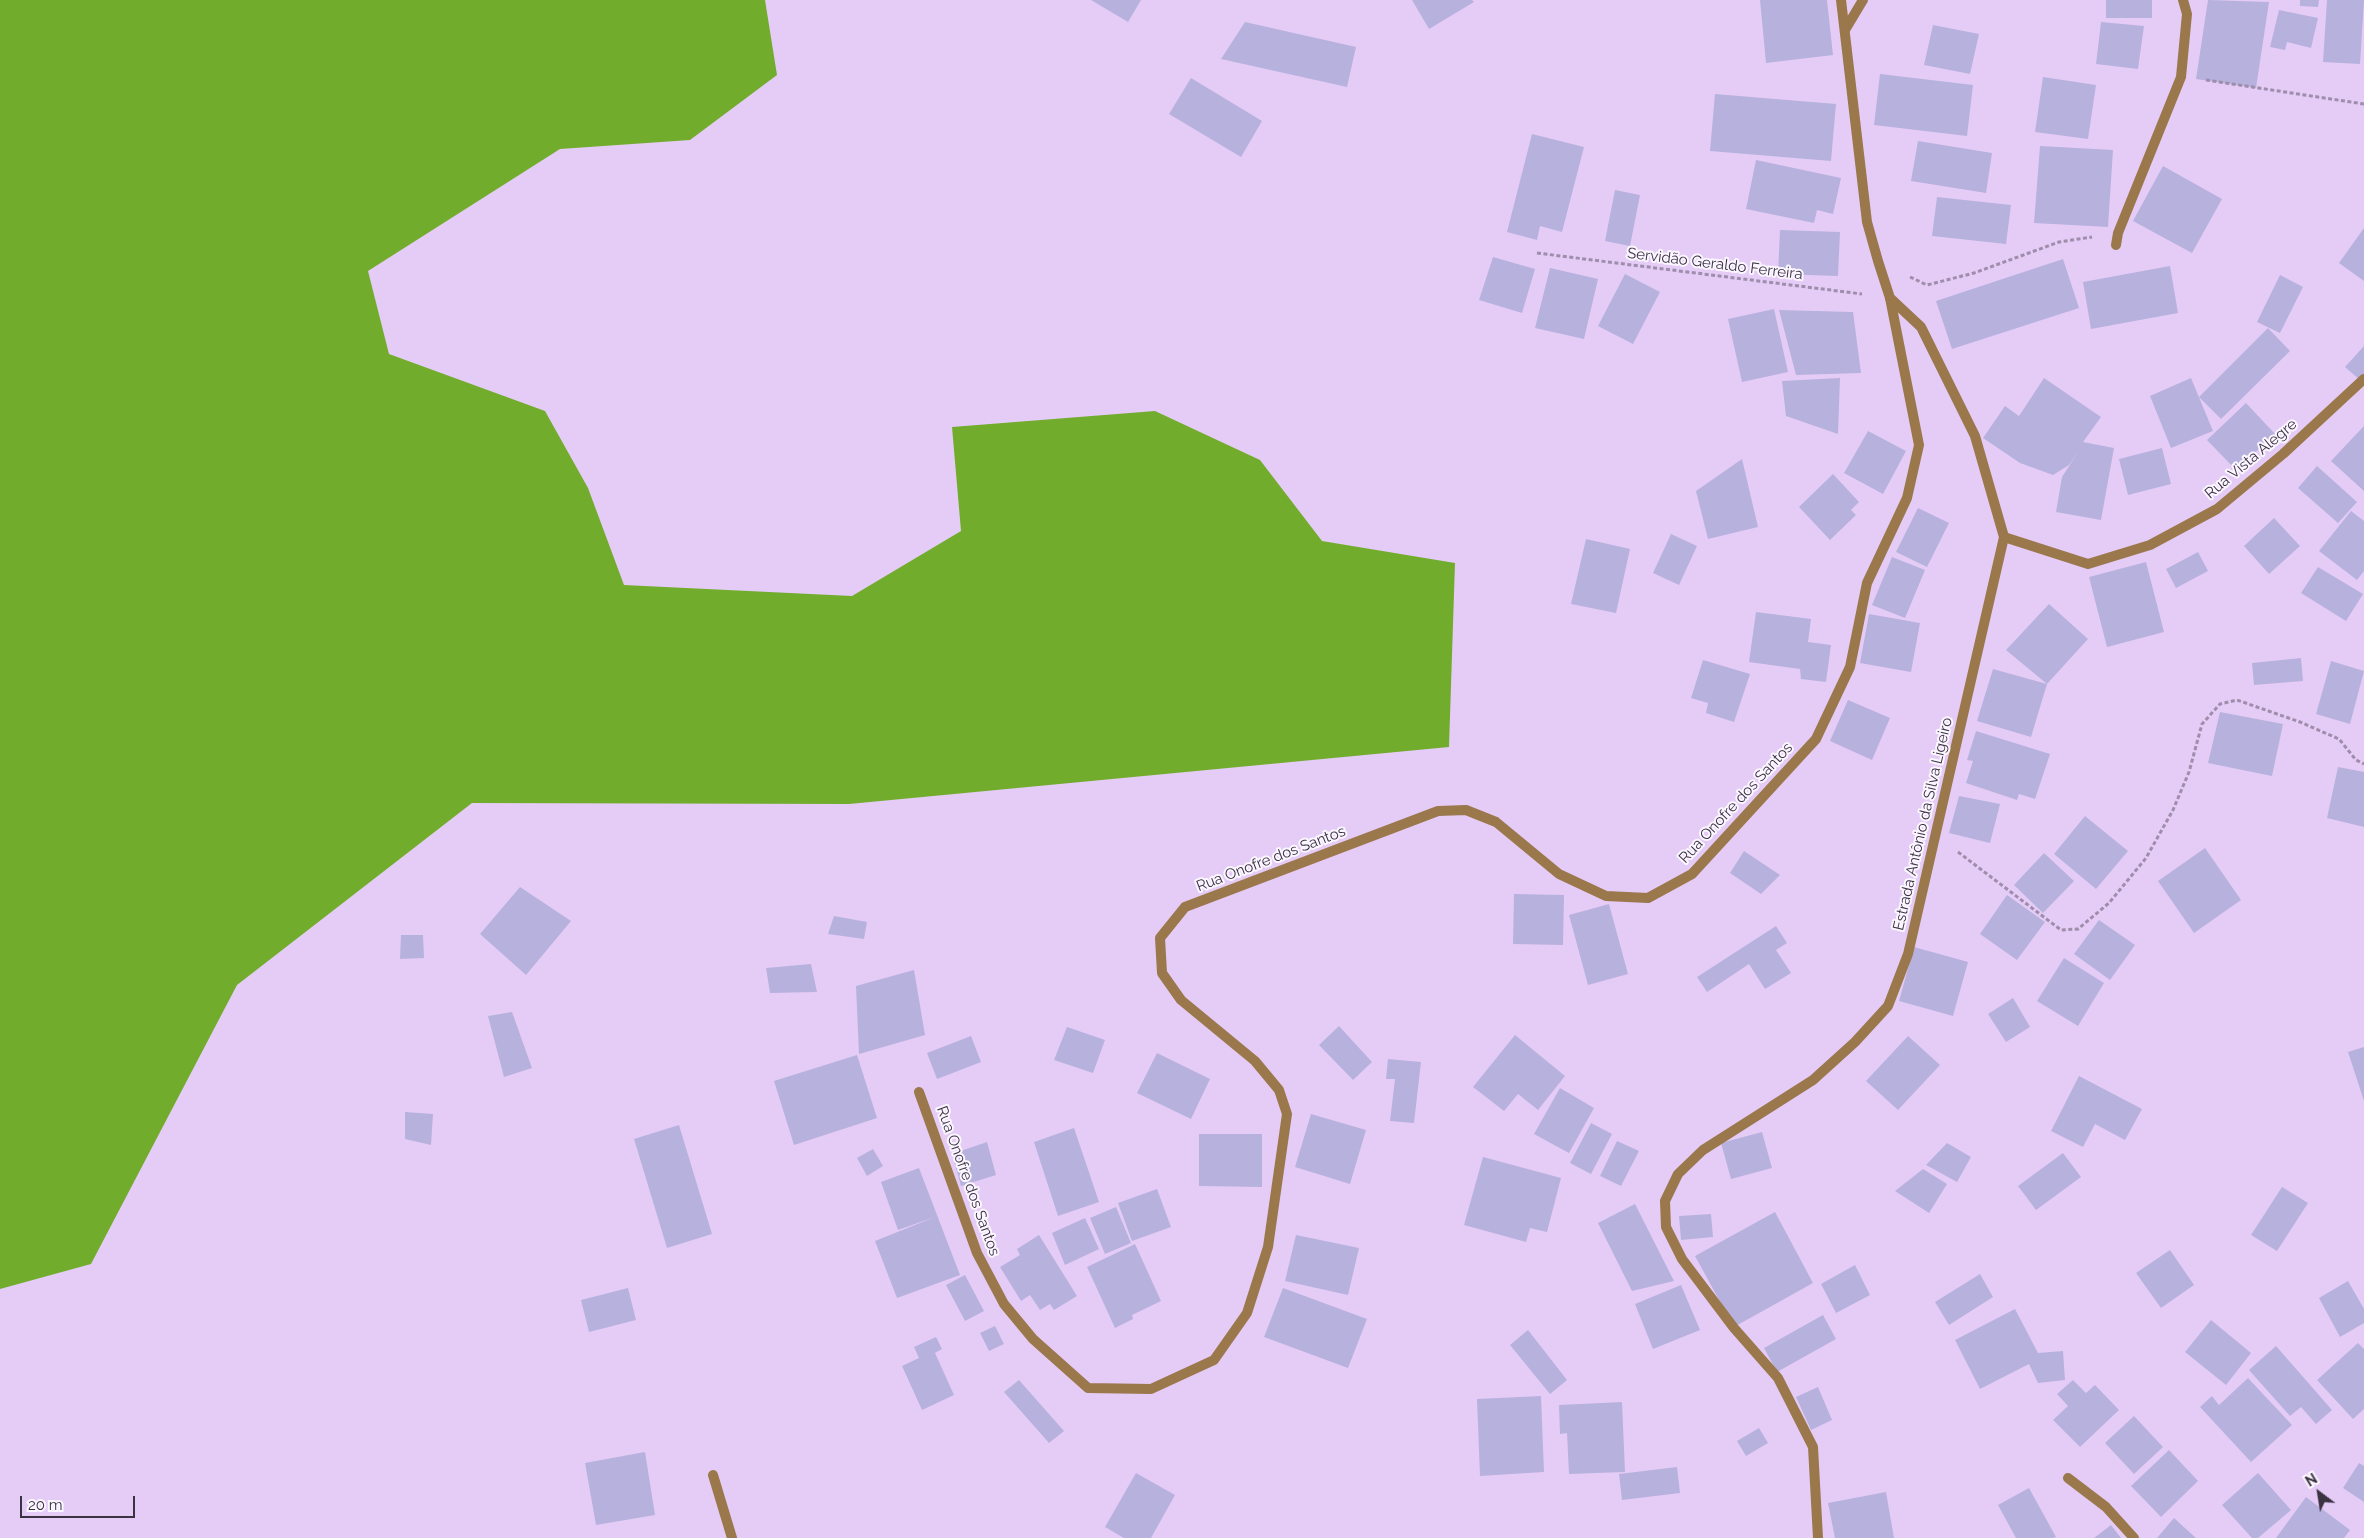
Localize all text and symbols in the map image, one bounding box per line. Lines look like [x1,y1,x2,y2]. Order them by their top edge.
street label: Servidão Geraldo Ferreira [1626,244,1804,284]
street label: Rua Vista Alegre [2201,415,2301,503]
street label: Estrada Antônio da Silva Ligeiro [1890,716,1956,932]
street label: Rua Onofre dos Santos [1675,739,1797,867]
street label: Rua Onofre dos Santos [1194,822,1348,896]
street label: Rua Onofre dos Santos [932,1104,1004,1258]
north arrow [2294,1468,2344,1518]
text: N [2303,1471,2320,1490]
scale bar [22,1486,138,1518]
text: 20 m [28,1496,63,1514]

